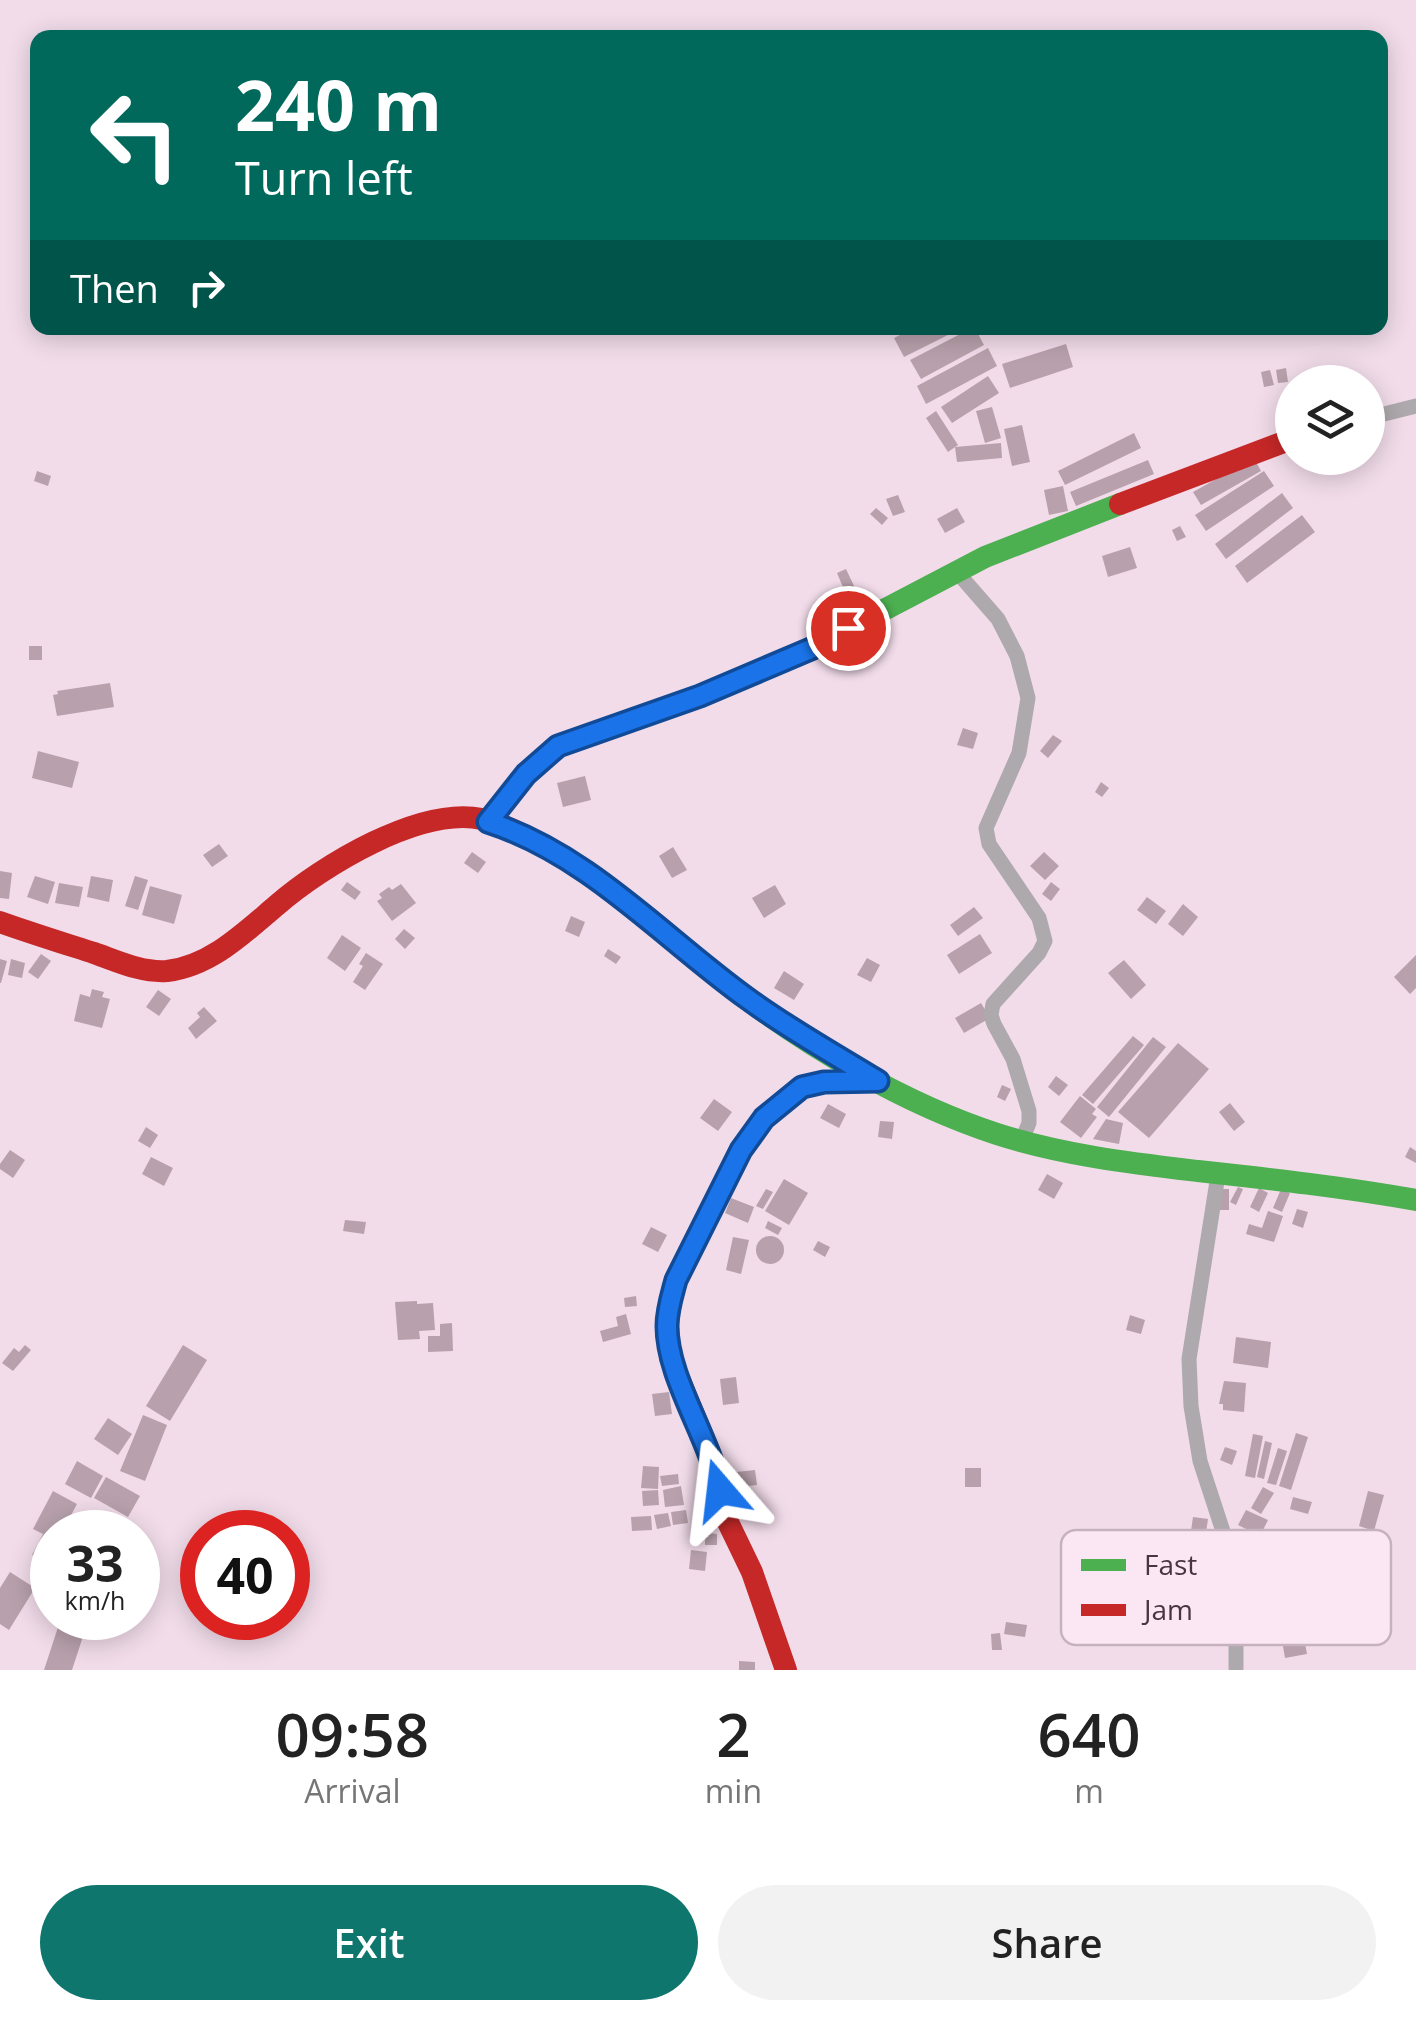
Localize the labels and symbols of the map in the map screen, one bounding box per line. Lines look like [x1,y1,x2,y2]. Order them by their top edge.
pin [806,586,891,671]
position arrow [668,1438,772,1542]
speed limit sign: 40 [180,1510,310,1640]
legend [1061,1530,1391,1645]
text: Fast [1144,1545,1197,1583]
text: Jam [1141,1590,1193,1628]

